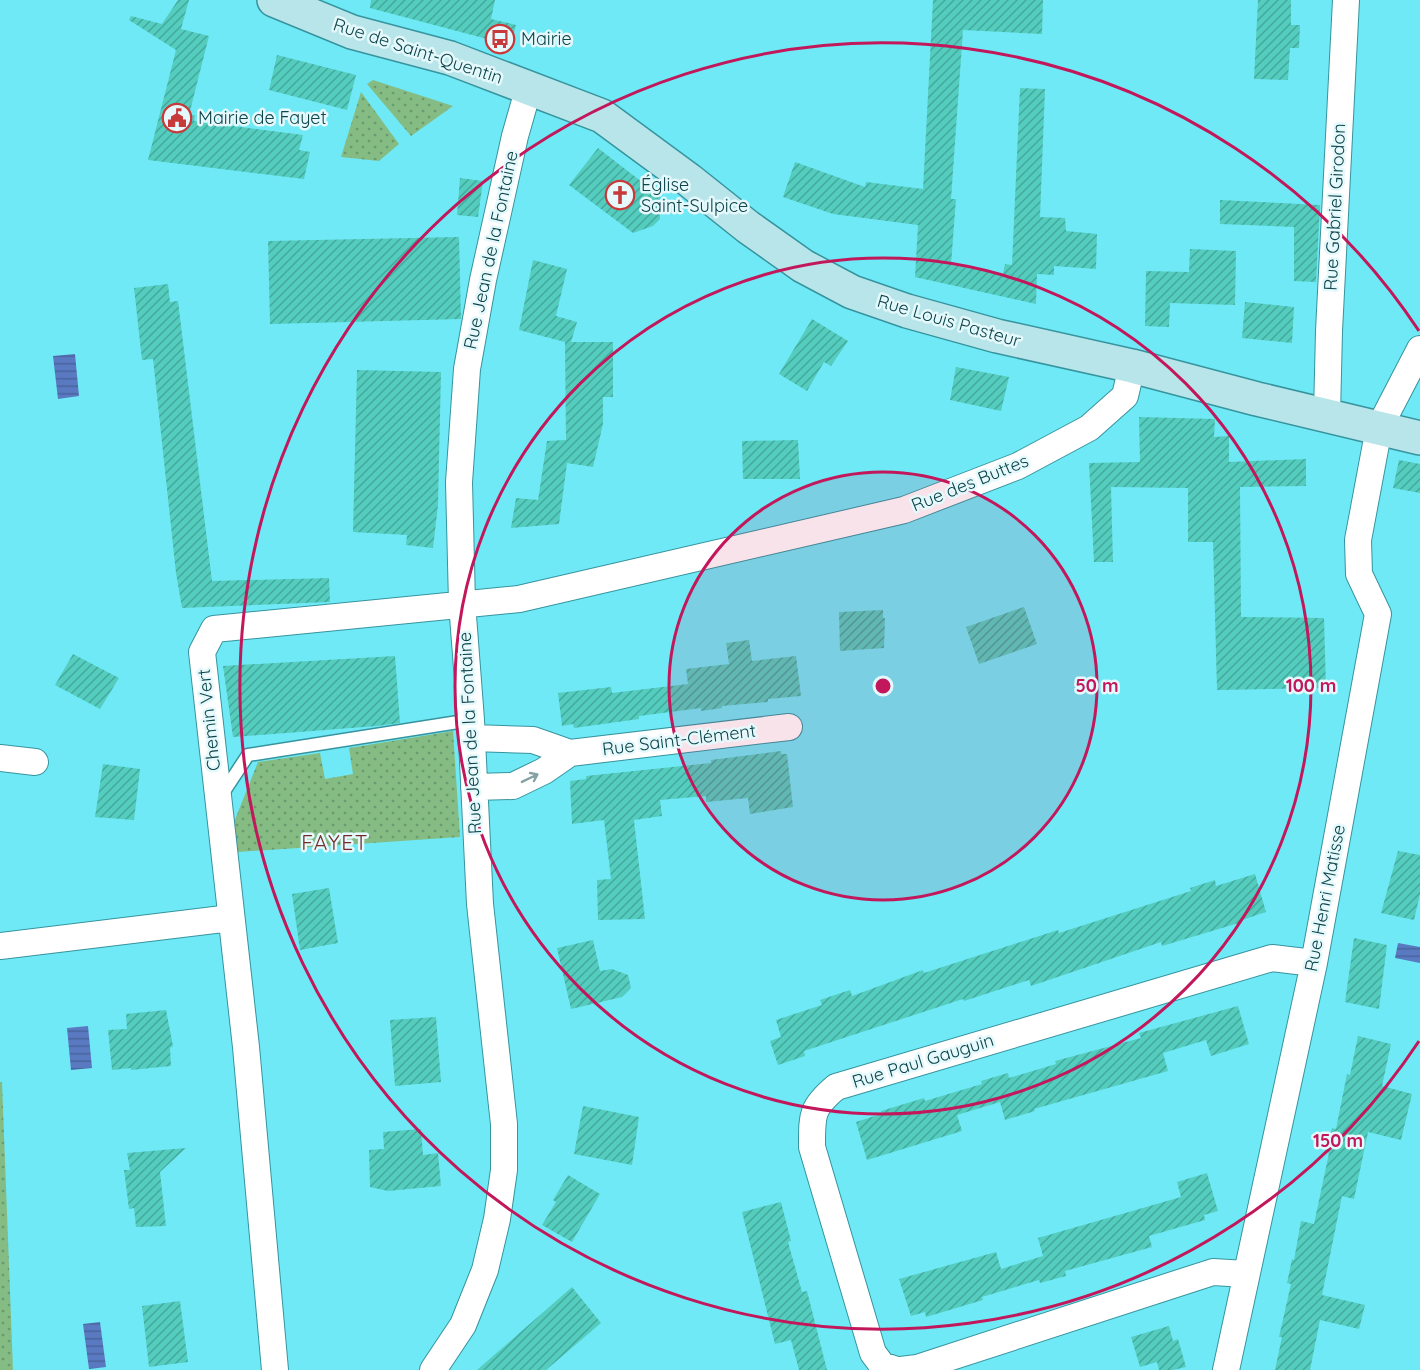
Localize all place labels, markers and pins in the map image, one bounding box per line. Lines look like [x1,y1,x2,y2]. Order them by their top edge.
bus stop icon: Mairie [484,23,516,55]
place label: Mairie [521,27,572,50]
public building icon: Mairie de Fayet [161,102,193,134]
place label: Mairie de Fayet [198,106,327,129]
place label: Église Saint-Sulpice [641,173,748,217]
church icon: Église Saint-Sulpice [604,179,636,211]
centre of rings [873,676,893,696]

